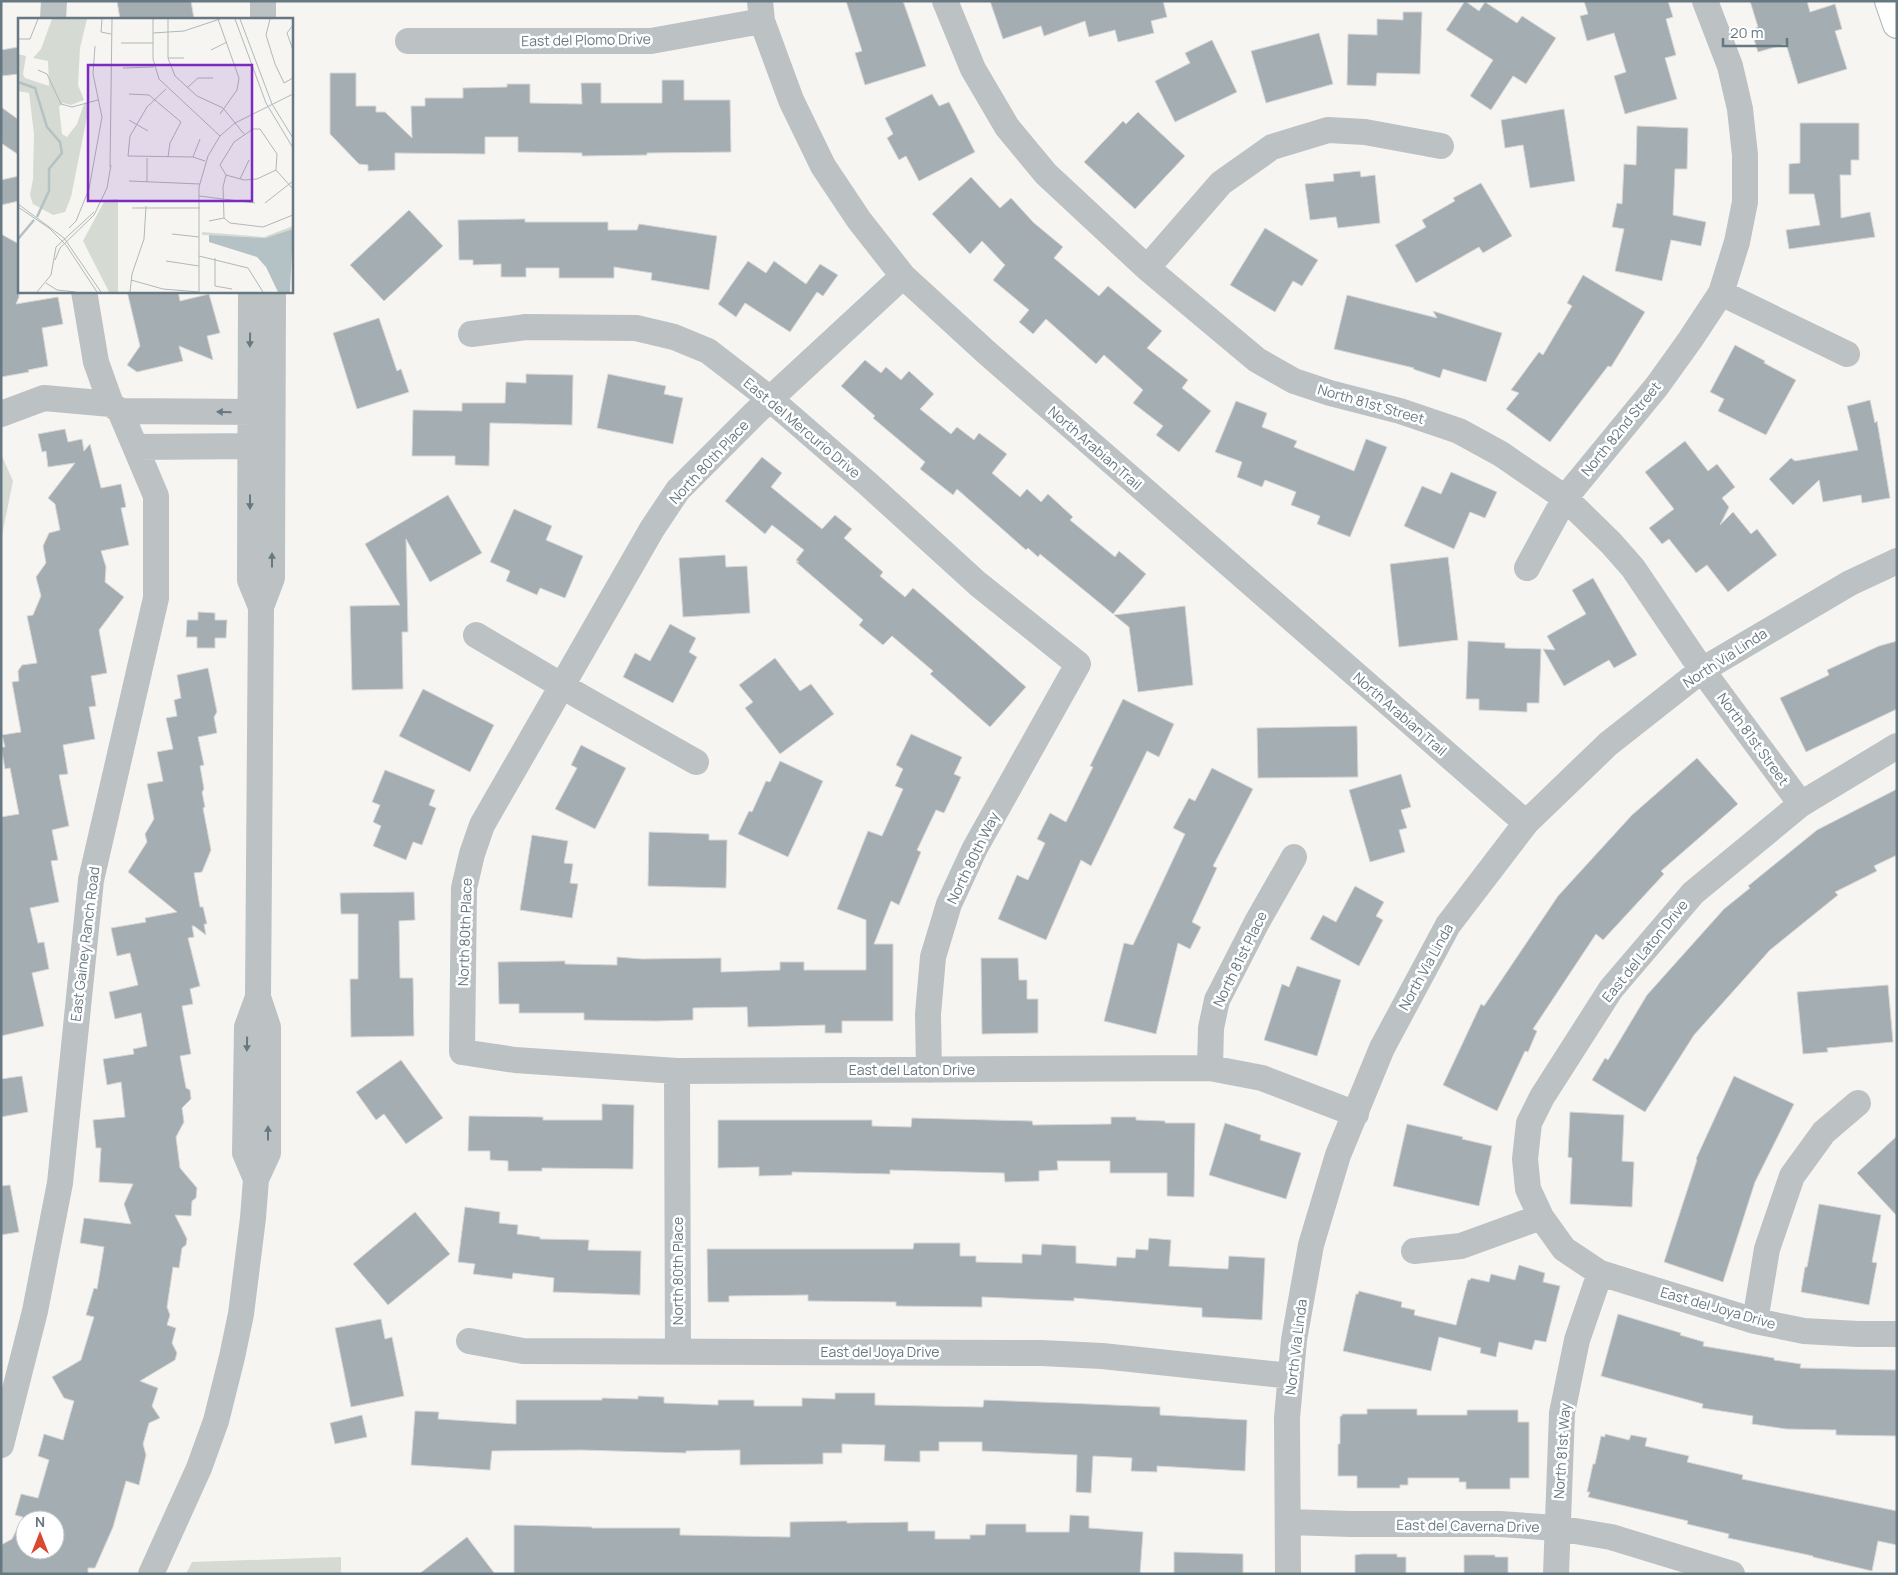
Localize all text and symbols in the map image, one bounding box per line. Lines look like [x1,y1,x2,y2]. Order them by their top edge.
scale bar [1723,15,1787,47]
inset map [18,18,292,292]
text: 20 m [1730,22,1763,43]
street label: East del Plomo Drive [521,29,651,50]
one-way arrow [246,332,254,348]
street label: East del Mercurio Drive [740,373,865,482]
street label: North 82nd Street [1577,377,1665,480]
street label: North 81st Street [1316,379,1427,428]
street label: North Arabian Trail [1044,402,1146,494]
one-way arrow [215,408,231,416]
street label: North 80th Place [665,416,752,508]
one-way arrow [246,495,254,511]
one-way arrow [268,552,276,568]
street label: North Via Linda [1679,623,1770,692]
street label: North Arabian Trail [1349,668,1451,760]
street label: North 81st Street [1713,689,1794,789]
street label: North 80th Way [942,808,1003,907]
street label: East Gainey Ranch Road [66,865,103,1022]
street label: North 80th Place [453,878,476,986]
street label: East del Laton Drive [1597,896,1692,1006]
street label: North 81st Place [1208,908,1271,1010]
street label: North Via Linda [1394,920,1457,1014]
one-way arrow [243,1036,251,1052]
street label: East del Laton Drive [849,1060,975,1079]
one-way arrow [264,1125,272,1141]
street label: North 80th Place [668,1217,687,1325]
street label: East del Joya Drive [1658,1282,1778,1333]
street label: North Via Linda [1280,1298,1311,1396]
street label: East del Joya Drive [821,1342,939,1361]
street label: North 81st Way [1549,1402,1574,1500]
north arrow [15,1510,65,1560]
text: N [35,1512,45,1531]
street label: East del Caverna Drive [1396,1515,1540,1536]

